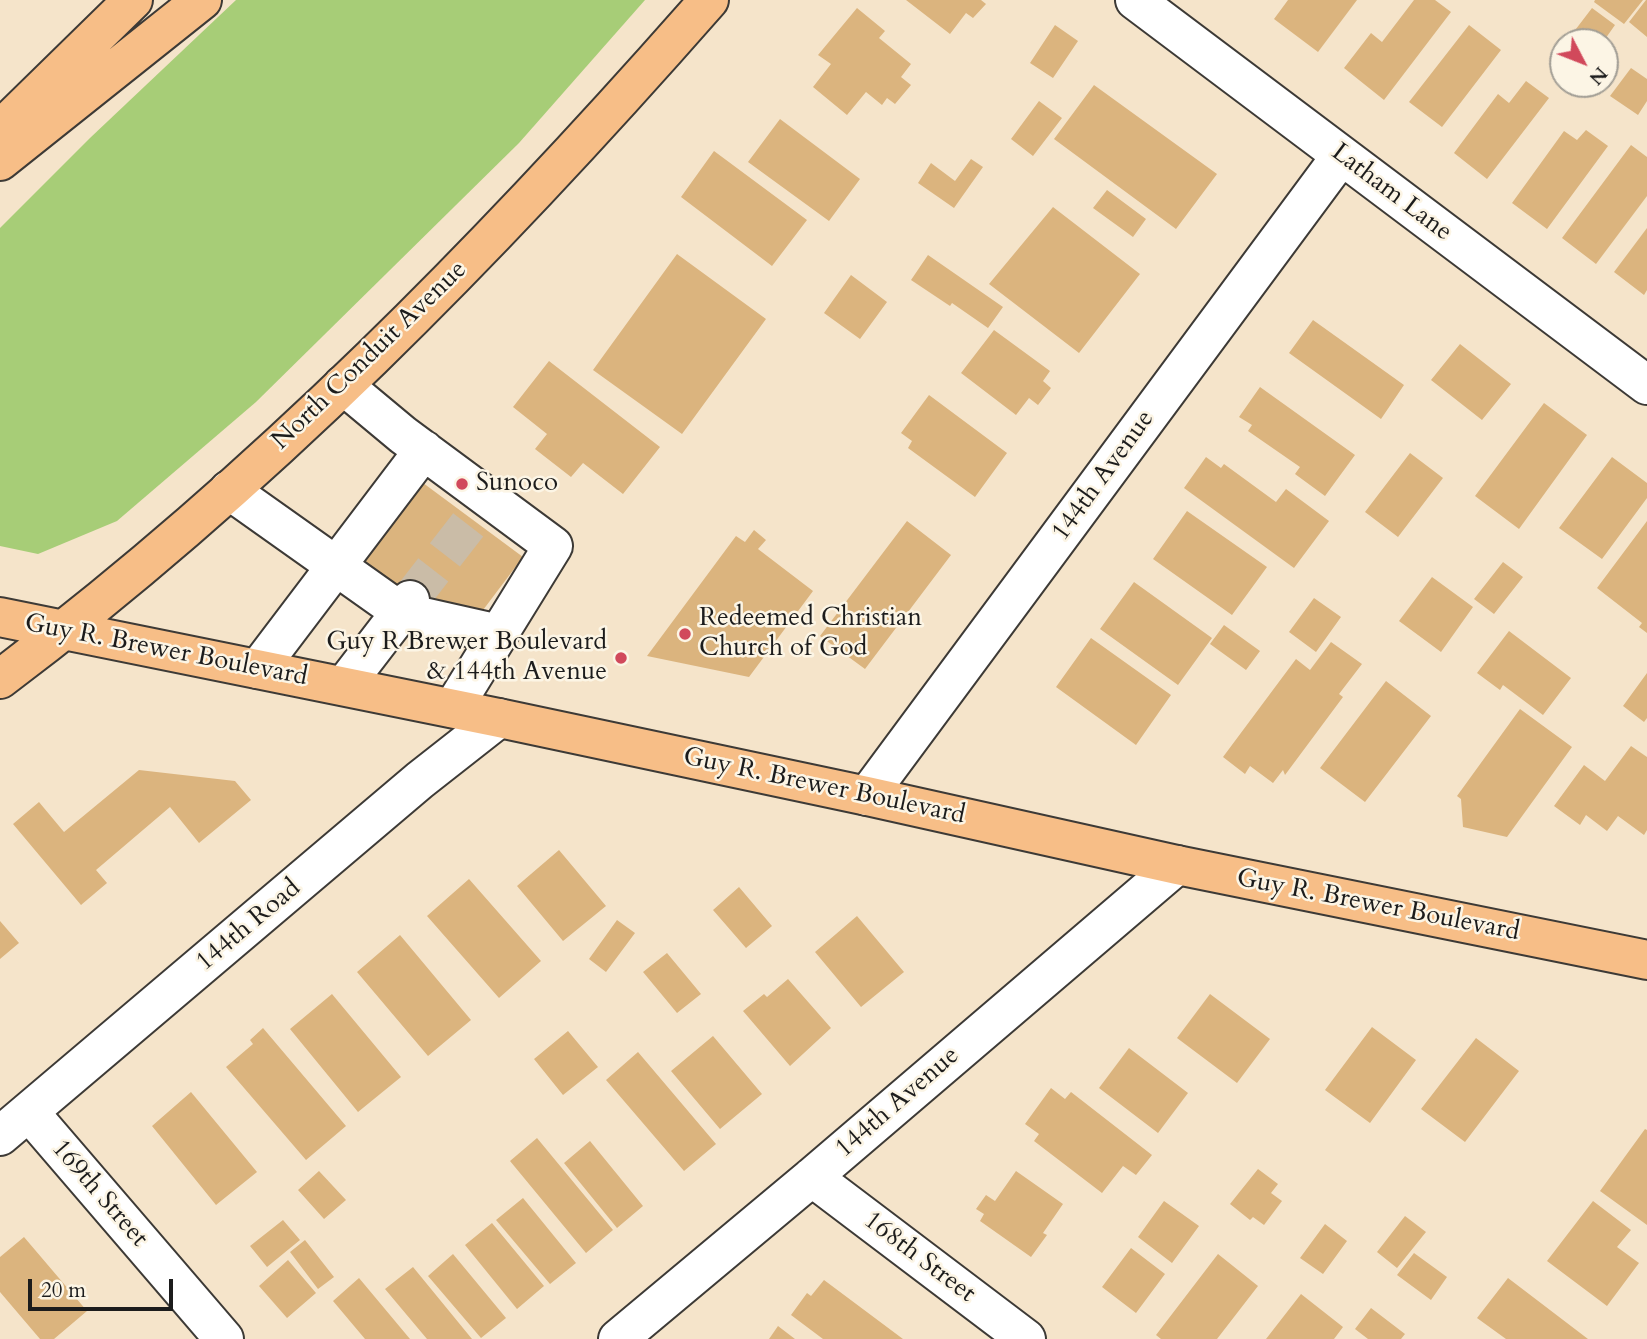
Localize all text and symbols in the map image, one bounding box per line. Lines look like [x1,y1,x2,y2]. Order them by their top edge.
north arrow [1549,28,1619,98]
text: N [1583,61,1613,91]
street label: Latham Lane [1324,137,1458,249]
street label: North Conduit Avenue [266,255,474,457]
street label: 144th Avenue [1046,405,1162,547]
place label: Sunoco [476,468,558,500]
marker: Sunoco [454,476,470,492]
place label: Redeemed Christian Church of God [699,603,922,664]
street label: Guy R. Brewer Boulevard [22,608,310,694]
marker: Redeemed Christian Church of God [677,626,693,642]
place label: Guy R Brewer Boulevard & 144th Avenue [326,627,607,688]
marker: Guy R Brewer Boulevard & 144th Avenue [613,650,629,666]
street label: Guy R. Brewer Boulevard [680,742,968,832]
street label: Guy R. Brewer Boulevard [1234,863,1522,949]
street label: 144th Road [190,873,308,979]
street label: 144th Avenue [830,1041,966,1165]
street label: 169th Street [44,1134,154,1254]
street label: 168th Street [857,1206,981,1310]
scale bar [32,1266,177,1310]
text: 20 m [41,1276,86,1305]

